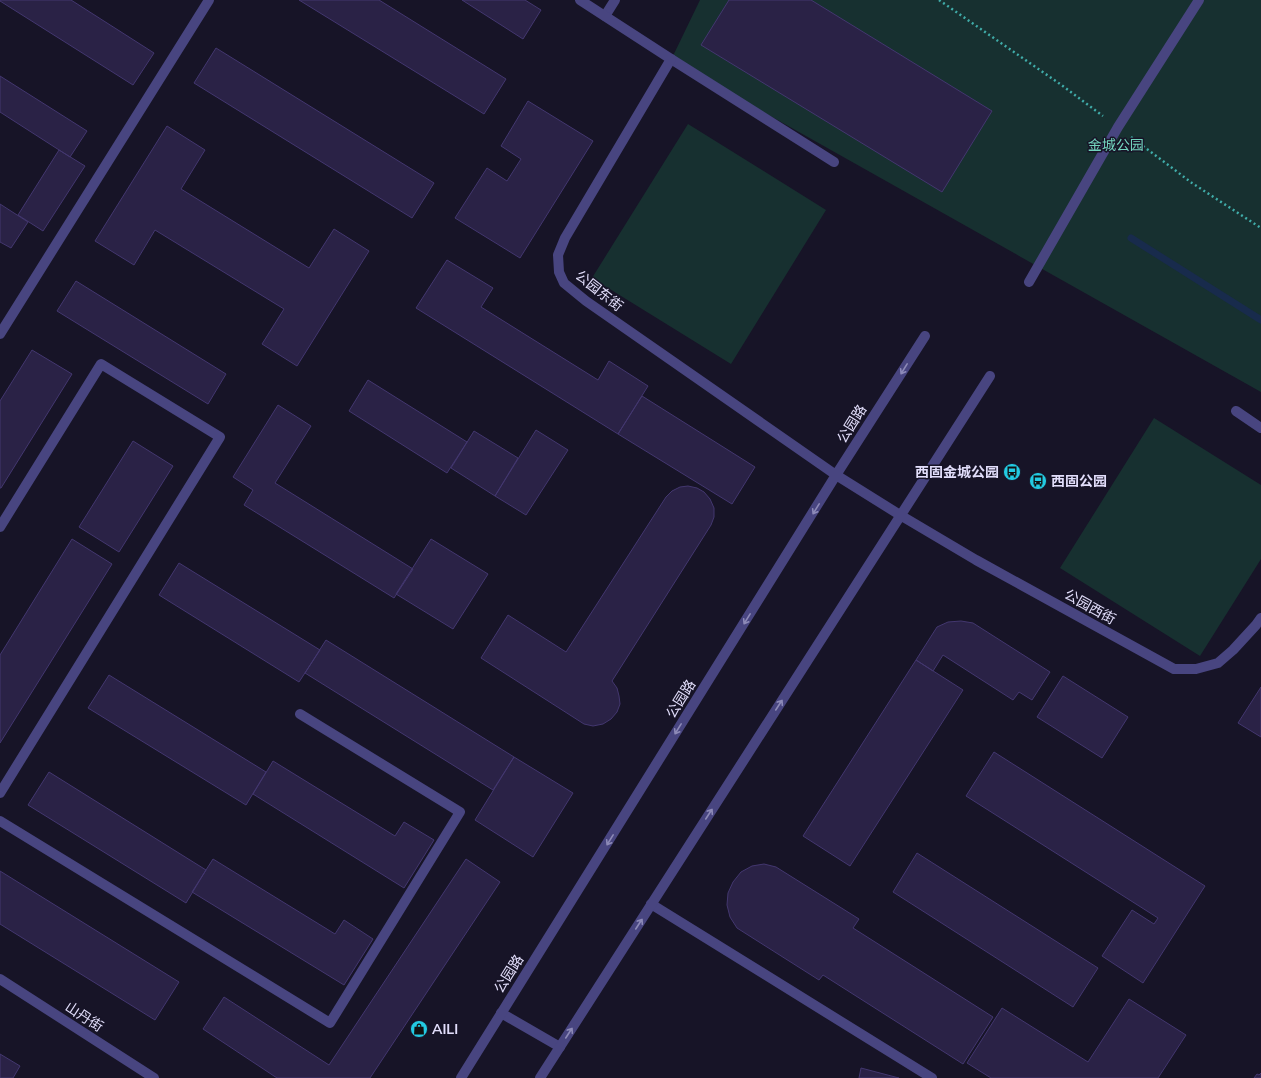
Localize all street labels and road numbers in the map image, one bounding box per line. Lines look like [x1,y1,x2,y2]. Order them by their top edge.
street label: 公园东街 [571,266,627,316]
street label: 公园路 [833,401,871,447]
street label: 公园西街 [1061,585,1119,629]
street label: 公园路 [662,676,700,722]
street label: 公园路 [490,951,528,997]
street label: 山丹街 [61,998,107,1036]

